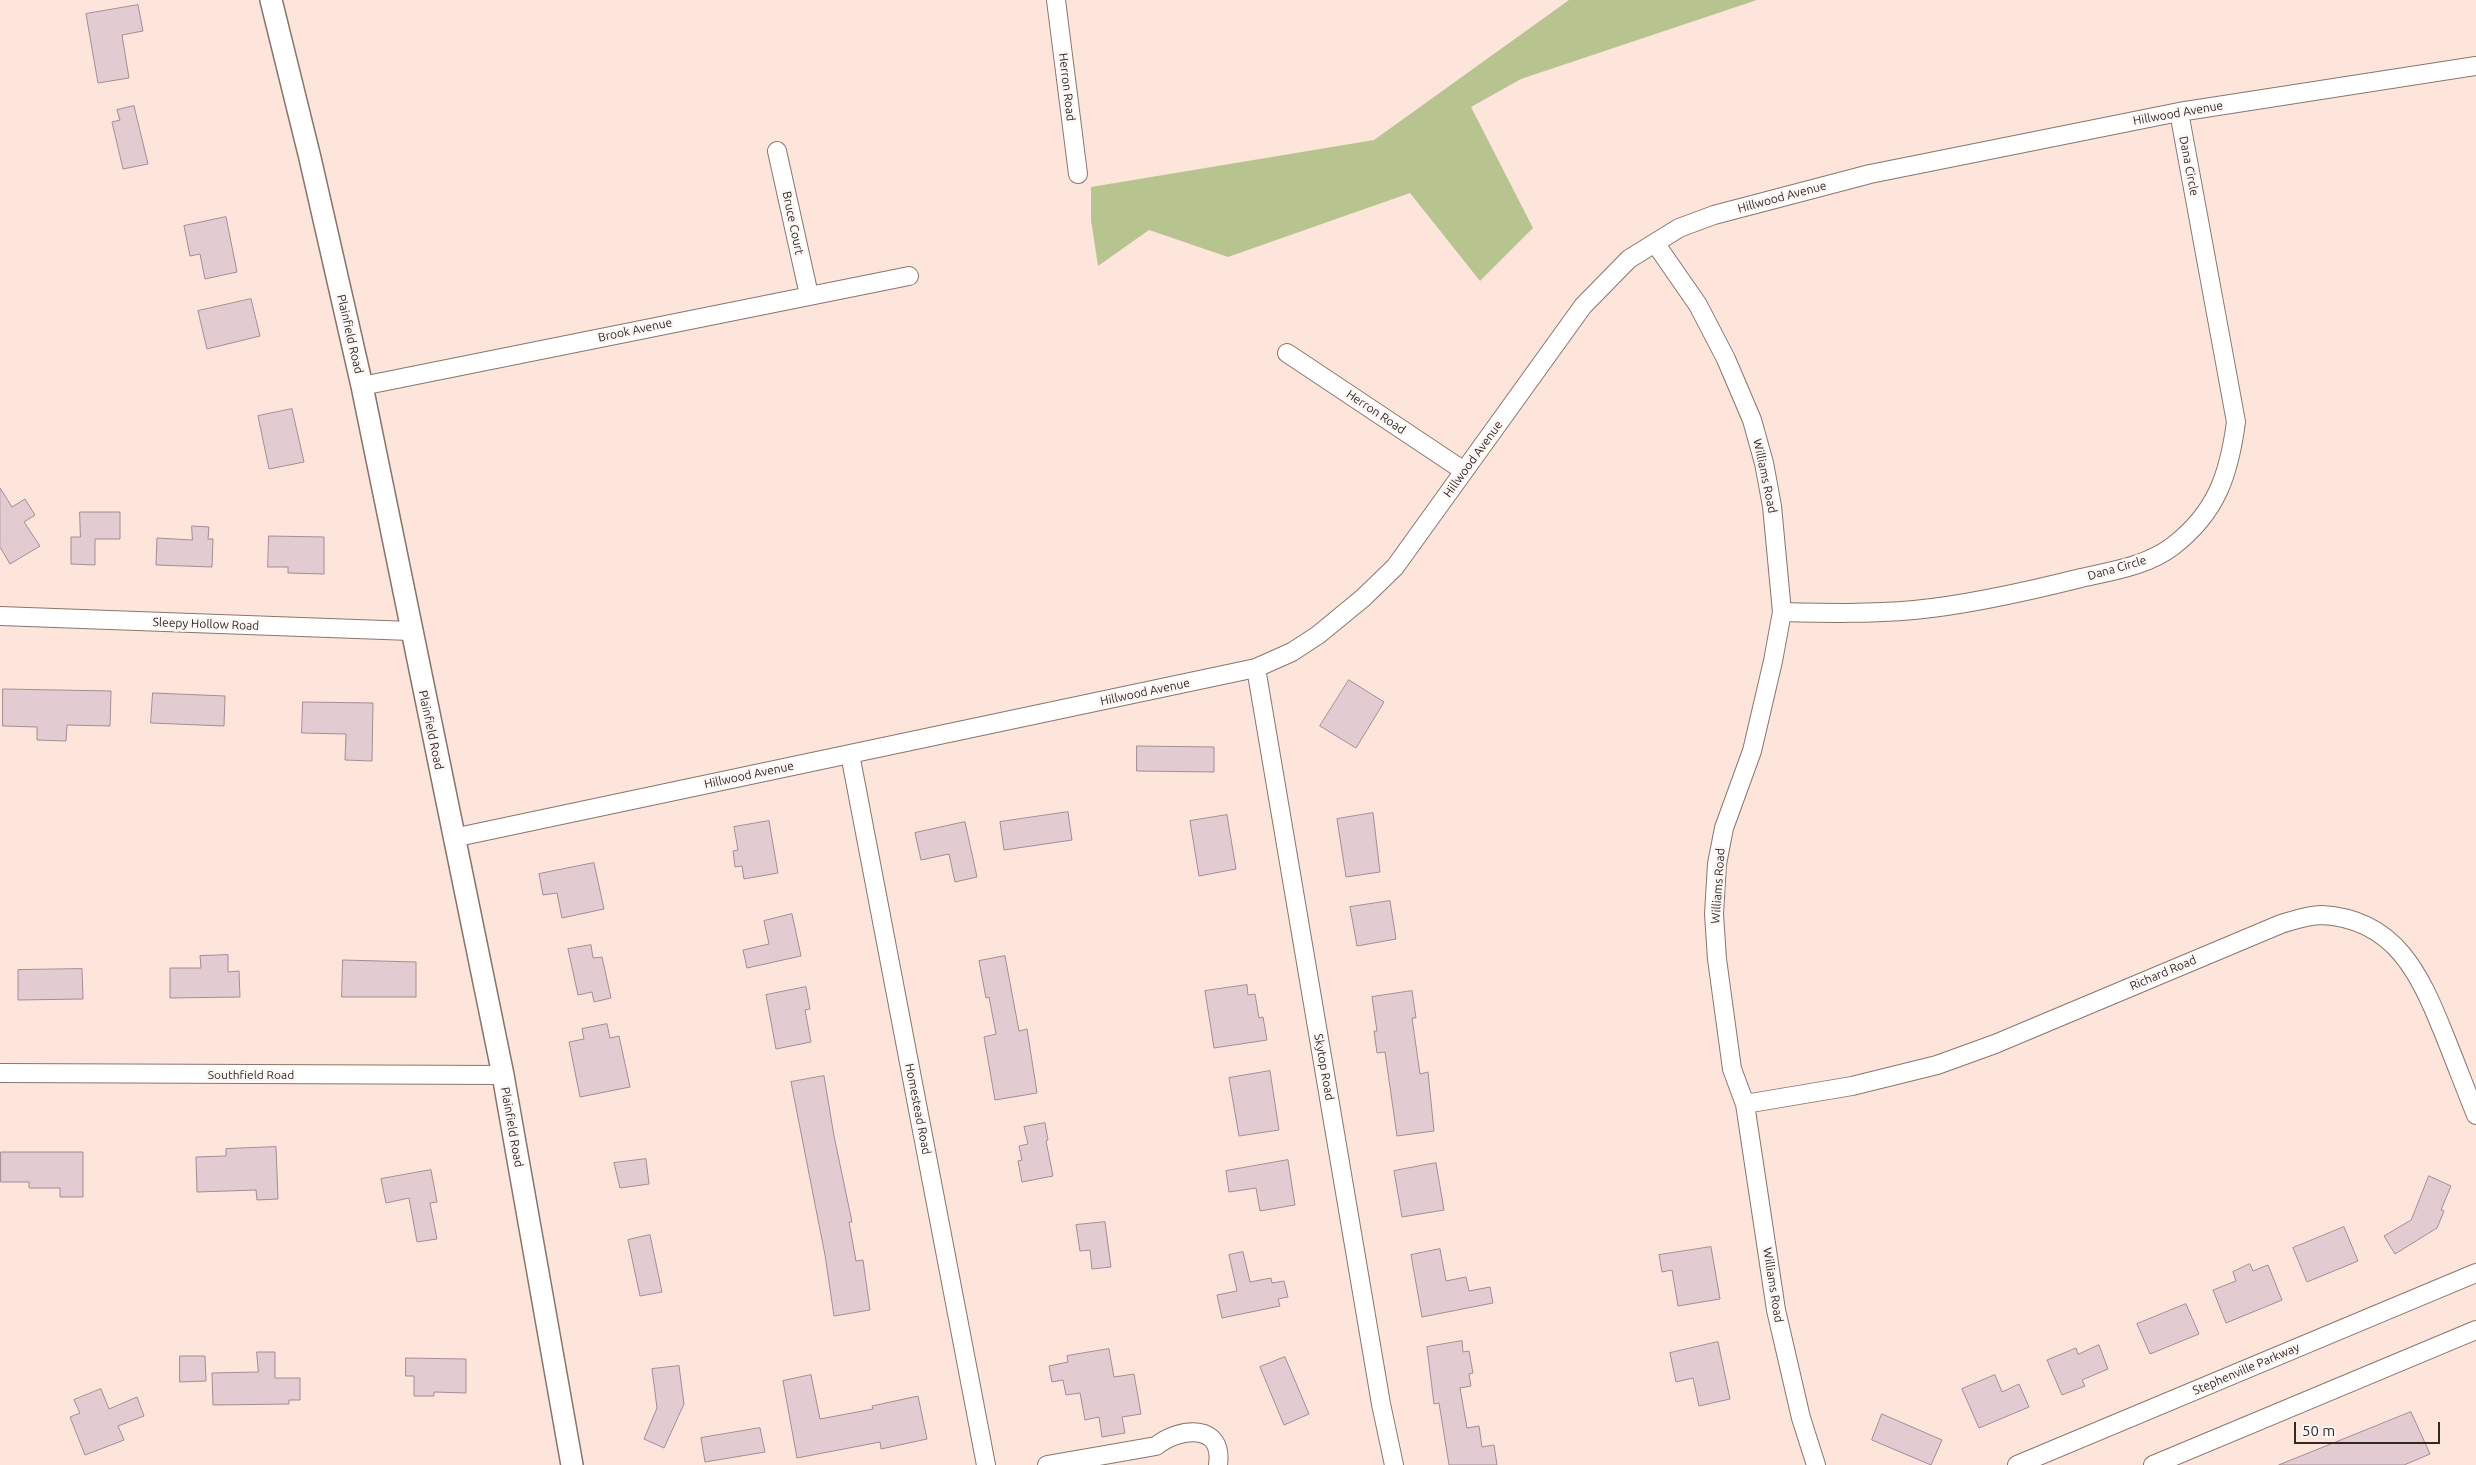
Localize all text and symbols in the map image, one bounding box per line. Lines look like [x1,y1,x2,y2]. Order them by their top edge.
street label: Herron Road [1056,52,1078,122]
street label: Hillwood Avenue [2132,98,2224,128]
street label: Dana Circle [2176,135,2202,197]
street label: Hillwood Avenue [1736,178,1828,216]
street label: Bruce Court [779,190,807,256]
street label: Plainfield Road [334,293,366,375]
street label: Brook Avenue [597,315,673,345]
street label: Herron Road [1344,387,1408,437]
street label: Hillwood Avenue [1440,418,1506,500]
street label: Williams Road [1750,438,1780,514]
street label: Dana Circle [2086,553,2148,583]
street label: Sleepy Hollow Road [152,615,260,633]
street label: Hillwood Avenue [1099,675,1191,709]
street label: Plainfield Road [416,689,446,771]
street label: Hillwood Avenue [703,758,795,792]
street label: Williams Road [1708,848,1728,924]
street label: Richard Road [2128,953,2198,993]
street label: Skytop Road [1311,1033,1337,1101]
street label: Homestead Road [902,1062,934,1156]
street label: Southfield Road [208,1068,294,1082]
street label: Plainfield Road [498,1086,526,1168]
street label: Williams Road [1760,1247,1786,1323]
street label: Stephenville Parkway [2191,1340,2301,1398]
scale bar [2296,1412,2442,1444]
text: 50 m [2302,1422,2335,1439]

